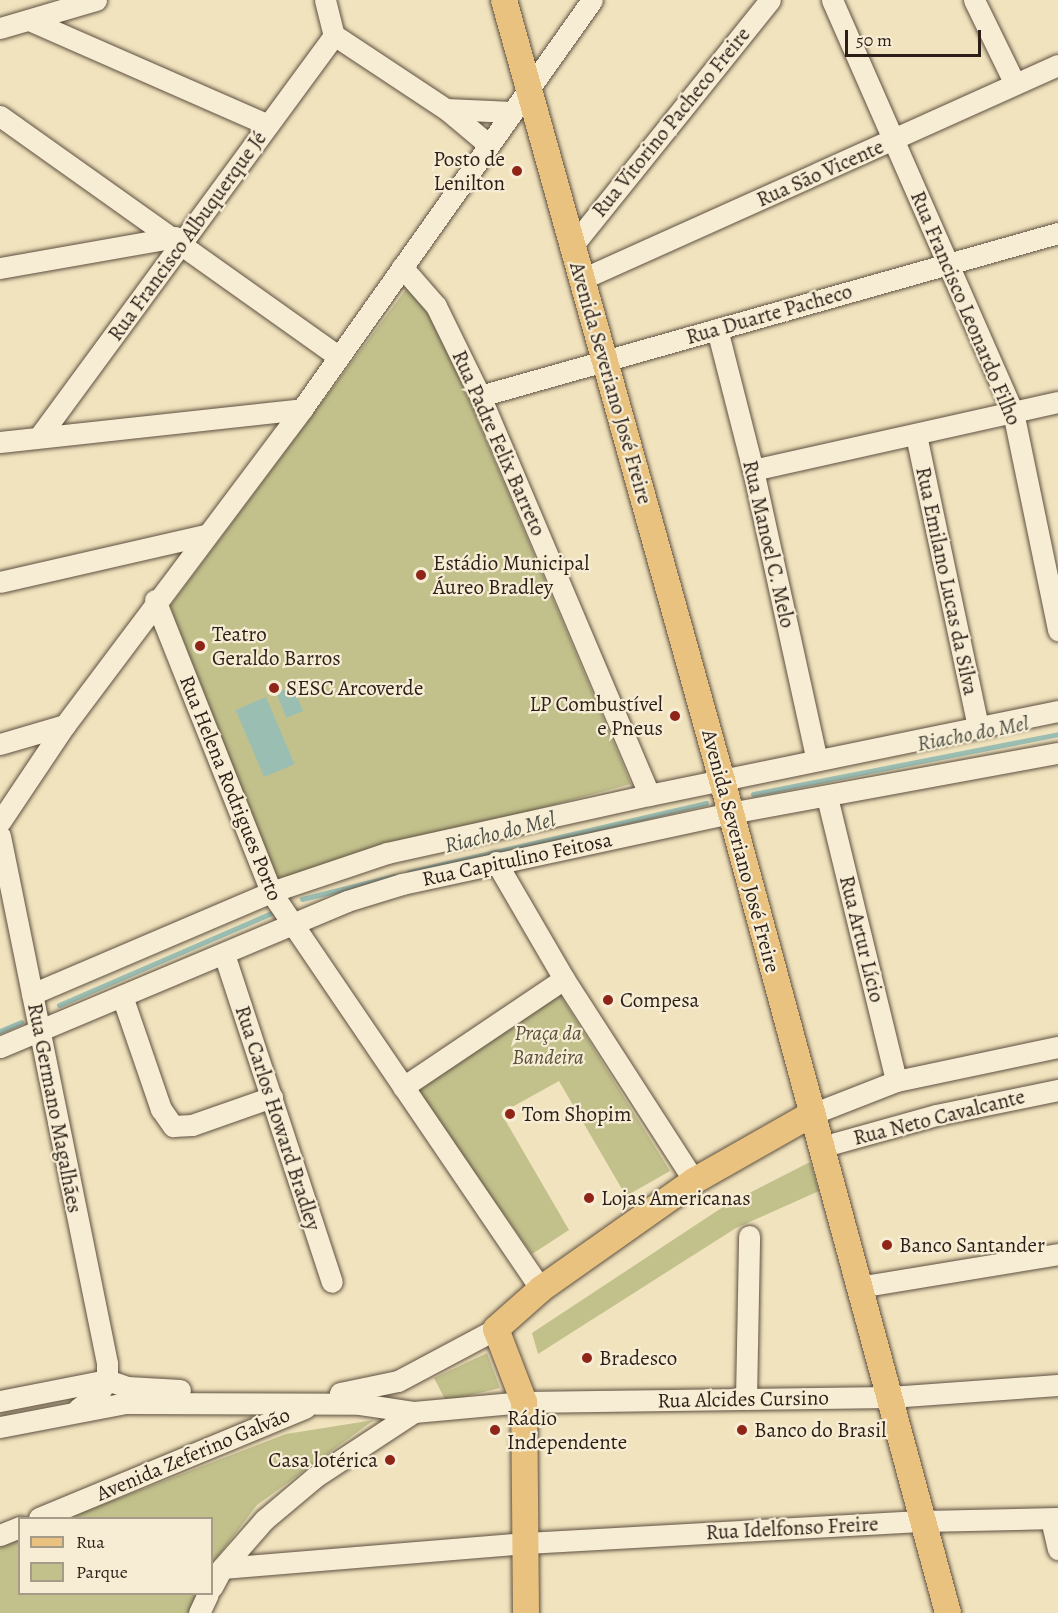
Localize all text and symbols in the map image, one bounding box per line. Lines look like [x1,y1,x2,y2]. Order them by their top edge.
scale bar [848,18,984,56]
street label: Rua Vitorino Pacheco Freire [587,22,755,222]
text: 50 m [856,28,892,52]
street label: Rua Francisco Albuquerque Jé [102,126,272,346]
street label: Rua São Vicente [753,134,887,212]
place label: Posto de Lenilton [433,146,505,196]
marker: Posto de Lenilton [510,164,524,178]
street label: Rua Francisco Leonardo Filho [905,187,1027,429]
street label: Avenida Severiano José Freire [564,259,658,507]
street label: Rua Duarte Pacheco [683,278,855,350]
street label: Rua Padre Felix Barreto [447,346,551,540]
street label: Rua Manoel C. Melo [737,458,801,630]
street label: Rua Emilano Lucas da Silva [910,465,984,697]
place label: Estádio Municipal Áureo Bradley [433,550,589,600]
marker: Estádio Municipal Áureo Bradley [414,568,428,582]
place label: Teatro Geraldo Barros [212,621,341,671]
marker: Teatro Geraldo Barros [193,639,207,653]
street label: Rua Helena Rodrigues Porto [174,672,288,904]
place label: SESC Arcoverde [286,675,423,701]
marker: SESC Arcoverde [267,681,281,695]
place label: LP Combustível e Pneus [530,691,663,741]
marker: LP Combustível e Pneus [668,709,682,723]
water label: Riacho do Mel [915,710,1031,758]
street label: Avenida Severiano José Freire [696,727,786,975]
water label: Riacho do Mel [442,806,558,860]
street label: Rua Capitulino Feitosa [420,827,614,891]
street label: Rua Artur Lício [834,873,890,1005]
place label: Compesa [620,987,699,1013]
marker: Compesa [601,993,615,1007]
street label: Rua Germano Magalhães [22,1001,88,1215]
street label: Rua Carlos Howard Bradley [230,1002,326,1234]
park label: Praça da Bandeira [512,1020,584,1070]
street label: Rua Neto Cavalcante [851,1083,1027,1151]
place label: Tom Shopim [522,1101,631,1127]
marker: Tom Shopim [503,1107,517,1121]
place label: Lojas Americanas [601,1185,751,1211]
marker: Lojas Americanas [582,1191,596,1205]
place label: Banco Santander [899,1232,1045,1258]
marker: Banco Santander [880,1238,894,1252]
place label: Bradesco [599,1345,677,1371]
marker: Bradesco [580,1351,594,1365]
street label: Rua Alcides Cursino [657,1385,829,1413]
street label: Avenida Zeferino Galvão [92,1402,294,1506]
place label: Rádio Independente [507,1405,627,1455]
place label: Banco do Brasil [754,1417,886,1443]
marker: Rádio Independente [488,1423,502,1437]
marker: Banco do Brasil [735,1423,749,1437]
place label: Casa lotérica [268,1447,378,1473]
marker: Casa lotérica [383,1453,397,1467]
street label: Rua Idelfonso Freire [705,1511,879,1545]
legend [18,1517,213,1595]
text: Rua [76,1530,105,1554]
text: Parque [76,1560,128,1584]

